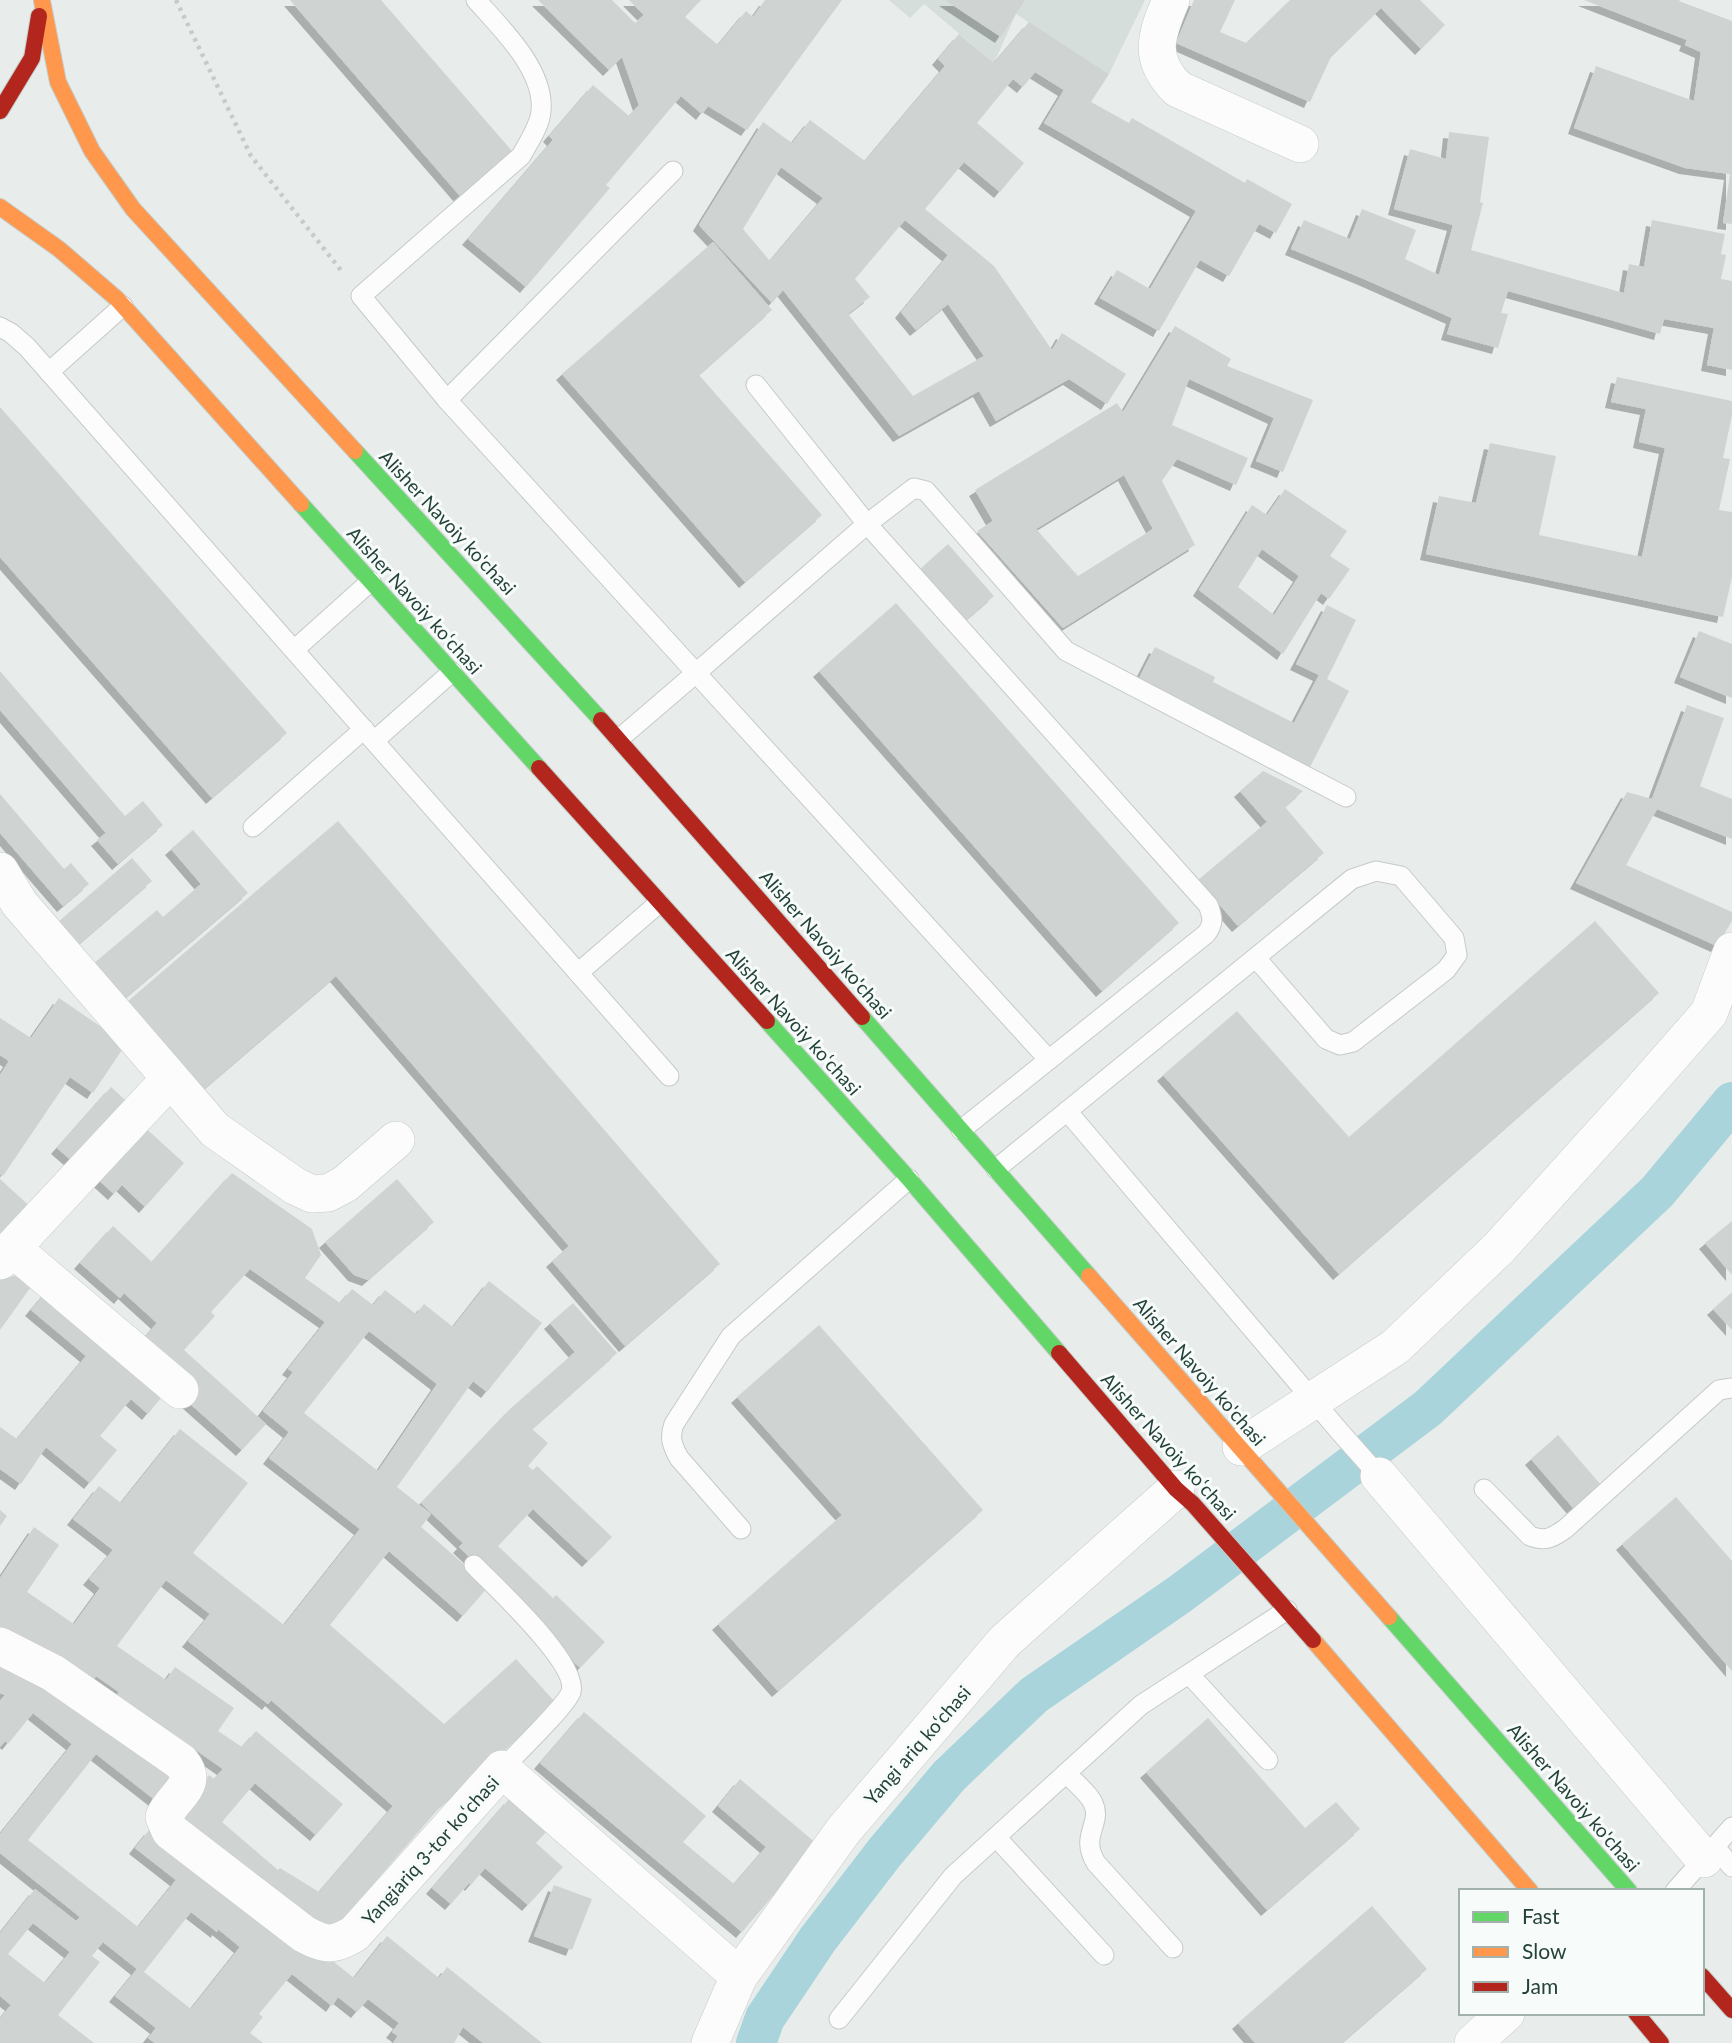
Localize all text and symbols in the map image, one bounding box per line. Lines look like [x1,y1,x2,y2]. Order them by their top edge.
street label: Alisher Navoiy ko'chasi [375,445,521,599]
street label: Alisher Navoiy koʻchasi [343,522,487,678]
street label: Alisher Navoiy ko'chasi [755,865,897,1023]
street label: Alisher Navoiy koʻchasi [722,943,866,1099]
street label: Alisher Navoiy ko'chasi [1129,1292,1271,1450]
street label: Alisher Navoiy koʻchasi [1097,1368,1241,1524]
street label: Yangi ariq ko‘chasi [859,1681,975,1809]
street label: Alisher Navoiy ko'chasi [1503,1718,1645,1876]
street label: Yangiariq 3-tor koʻchasi [357,1770,503,1930]
legend [1459,1889,1704,2015]
text: Fast [1522,1903,1560,1928]
text: Slow [1522,1938,1567,1963]
text: Jam [1522,1973,1558,1998]

